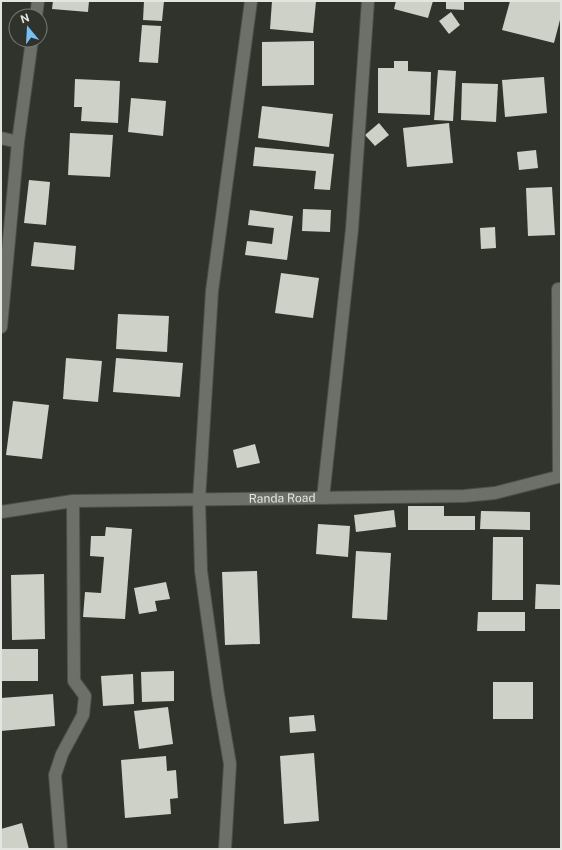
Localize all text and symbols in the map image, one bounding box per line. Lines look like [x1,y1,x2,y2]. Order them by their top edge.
north arrow [8,8,48,48]
text: N [19,11,31,26]
street label: Randa Road [249,491,316,506]

